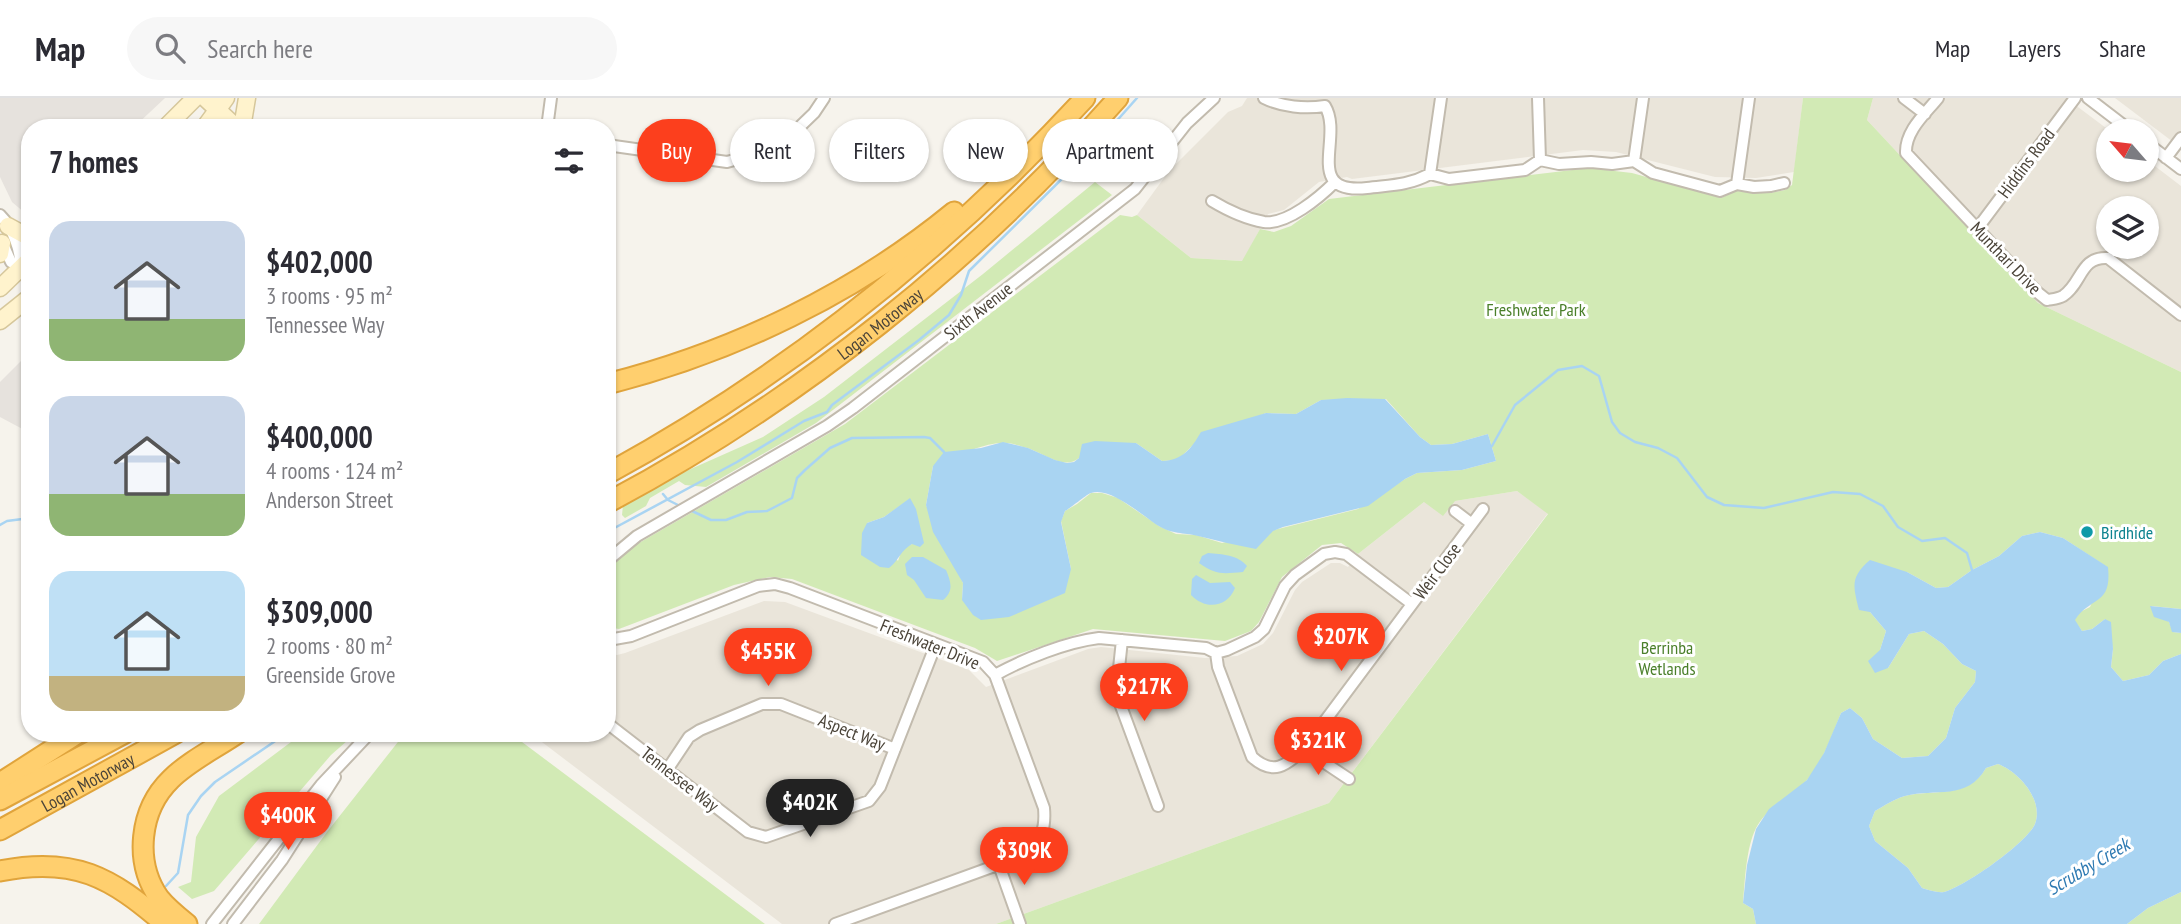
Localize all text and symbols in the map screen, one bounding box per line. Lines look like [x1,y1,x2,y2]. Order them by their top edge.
search box [127,17,617,80]
text: Map [35,27,85,70]
icon: search [151,29,189,67]
text: Search here [207,32,313,65]
text: Map [1935,33,1970,64]
text: Layers [2008,33,2061,64]
text: Share [2099,33,2146,64]
chip: Buy [637,119,716,182]
chip: Rent [730,119,815,182]
chip: Filters [829,119,929,182]
chip: New [943,119,1028,182]
chip: Apartment [1042,119,1178,182]
north arrow [2096,119,2160,182]
map controls [2096,119,2159,259]
street label: Hiddins Road [1992,124,2060,202]
text: 7 homes [49,142,138,181]
icon: filters [550,142,588,180]
button: layers [2096,196,2159,259]
street label: Munthari Drive [1966,217,2046,299]
text: $402,000 [266,242,373,281]
icon: home [105,249,189,333]
street label: Sixth Avenue [939,277,1017,345]
text: 3 rooms · 95 m² [266,281,393,310]
street label: Logan Motorway [832,282,927,364]
park label: Freshwater Park [1486,298,1586,321]
text: Tennessee Way [266,310,385,339]
text: $400,000 [266,417,373,456]
icon: home [105,424,189,508]
text: 4 rooms · 124 m² [266,456,403,485]
text: Anderson Street [266,485,393,514]
place label: Birdhide [2101,521,2153,544]
marker: Birdhide [2079,524,2095,540]
street label: Weir Close [1408,538,1466,604]
text: $309,000 [266,592,373,631]
icon: home [105,599,189,683]
street label: Freshwater Drive [877,614,983,674]
pin: $207K [1292,614,1390,673]
text: $207K [1313,621,1369,650]
pin: $455K [719,628,817,688]
text: 2 rooms · 80 m² [266,631,393,660]
text: $455K [740,636,796,665]
park label: Berrinba Wetlands [1638,636,1696,680]
text: Greenside Grove [266,660,395,689]
pin: $217K [1095,664,1193,723]
text: $217K [1116,671,1172,700]
street label: Aspect Way [815,708,889,756]
pin: $321K [1269,718,1367,777]
text: $321K [1290,725,1346,754]
street label: Tennessee Way [636,741,724,817]
street label: Logan Motorway [37,747,138,817]
pin: $402K [761,780,859,839]
text: $402K [782,787,838,816]
pin: $400K [239,792,337,852]
text: $400K [260,800,316,829]
pin: $309K [975,828,1073,887]
water label: Scrubby Creek [2042,831,2136,900]
text: $309K [996,835,1052,864]

